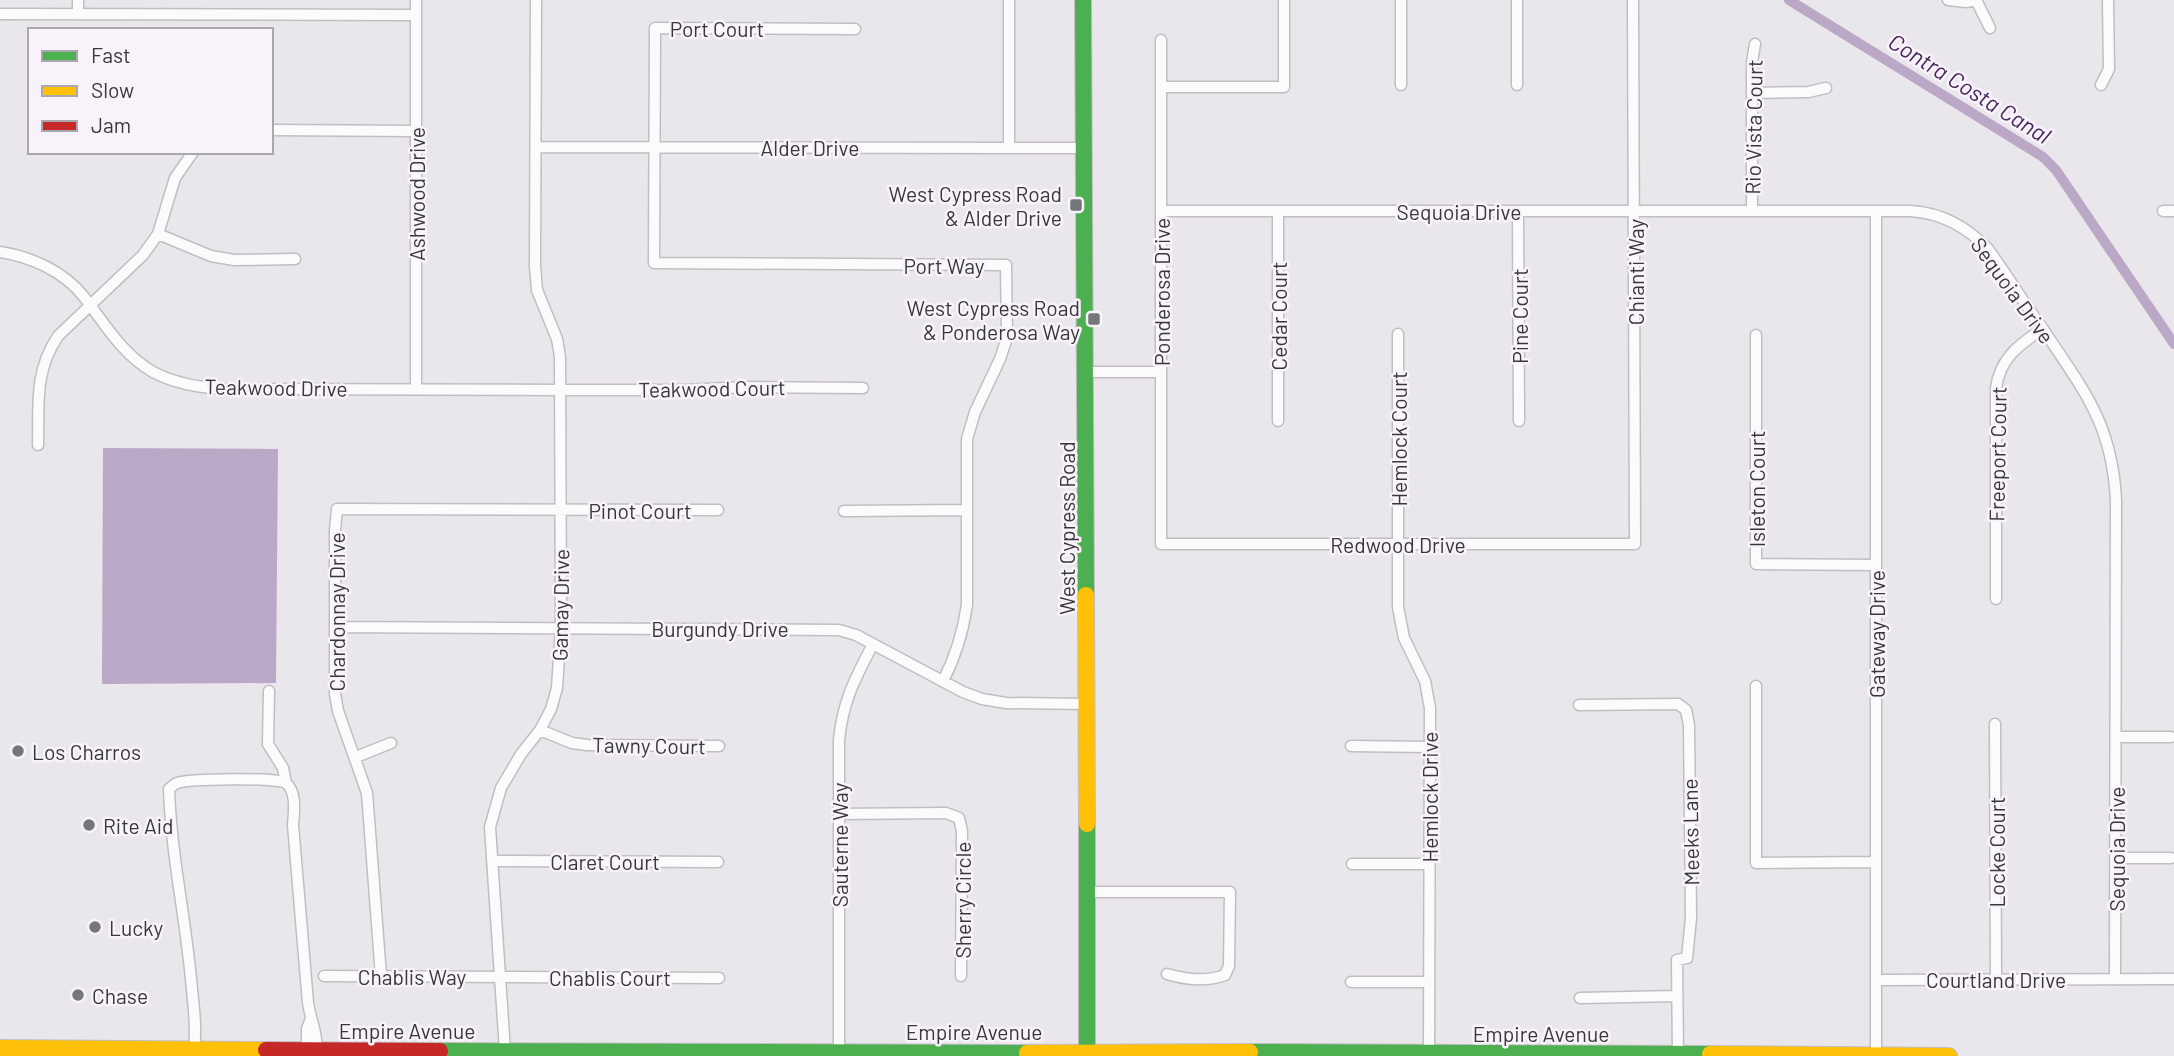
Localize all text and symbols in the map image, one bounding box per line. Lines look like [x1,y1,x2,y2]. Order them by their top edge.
street label: Port Court [670,16,764,41]
water label: Contra Costa Canal [1884,27,2056,149]
legend [28,28,273,154]
text: Fast [91,42,131,67]
street label: Rio Vista Court [1739,59,1767,195]
text: Slow [91,77,134,102]
text: Jam [91,112,131,137]
street label: Ashwood Drive [404,127,429,261]
street label: Alder Drive [761,135,859,160]
place label: West Cypress Road & Alder Drive [889,181,1062,230]
marker: West Cypress Road & Alder Drive [1068,197,1084,213]
street label: Sequoia Drive [1397,199,1521,224]
street label: Ponderosa Drive [1149,218,1174,366]
street label: Chianti Way [1623,218,1648,325]
street label: Sequoia Drive [1966,232,2060,348]
street label: Port Way [904,253,985,278]
street label: Cedar Court [1266,262,1291,370]
street label: Pine Court [1507,268,1532,364]
place label: West Cypress Road & Ponderosa Way [907,295,1080,344]
marker: West Cypress Road & Ponderosa Way [1086,311,1102,327]
street label: Hemlock Court [1386,371,1411,507]
street label: Teakwood Drive [204,373,348,401]
street label: Teakwood Court [638,374,786,402]
street label: Freeport Court [1983,386,2011,522]
street label: Isleton Court [1744,431,1769,547]
street label: West Cypress Road [1054,441,1079,615]
street label: Pinot Court [588,498,692,523]
street label: Chardonnay Drive [324,532,349,692]
street label: Redwood Drive [1330,532,1466,557]
street label: Gamay Drive [547,549,573,661]
street label: Gateway Drive [1864,570,1889,698]
street label: Burgundy Drive [651,616,789,641]
street label: Tawny Court [592,732,706,758]
street label: Hemlock Drive [1417,732,1442,863]
place label: Los Charros [32,739,141,764]
marker: Los Charros [10,743,26,759]
street label: Meeks Lane [1677,778,1703,886]
street label: Sauterne Way [827,782,852,907]
street label: Sequoia Drive [2104,787,2129,911]
street label: Locke Court [1984,797,2009,907]
place label: Rite Aid [103,813,174,838]
marker: Rite Aid [81,817,97,833]
street label: Sherry Circle [950,842,975,958]
street label: Claret Court [550,849,660,874]
place label: Lucky [109,915,164,940]
marker: Lucky [87,919,103,935]
street label: Chablis Way [358,964,467,989]
street label: Chablis Court [549,965,671,990]
street label: Courtland Drive [1926,967,2066,992]
place label: Chase [92,983,148,1008]
marker: Chase [70,987,86,1003]
street label: Empire Avenue [339,1018,475,1043]
street label: Empire Avenue [906,1019,1042,1044]
street label: Empire Avenue [1473,1021,1609,1046]

